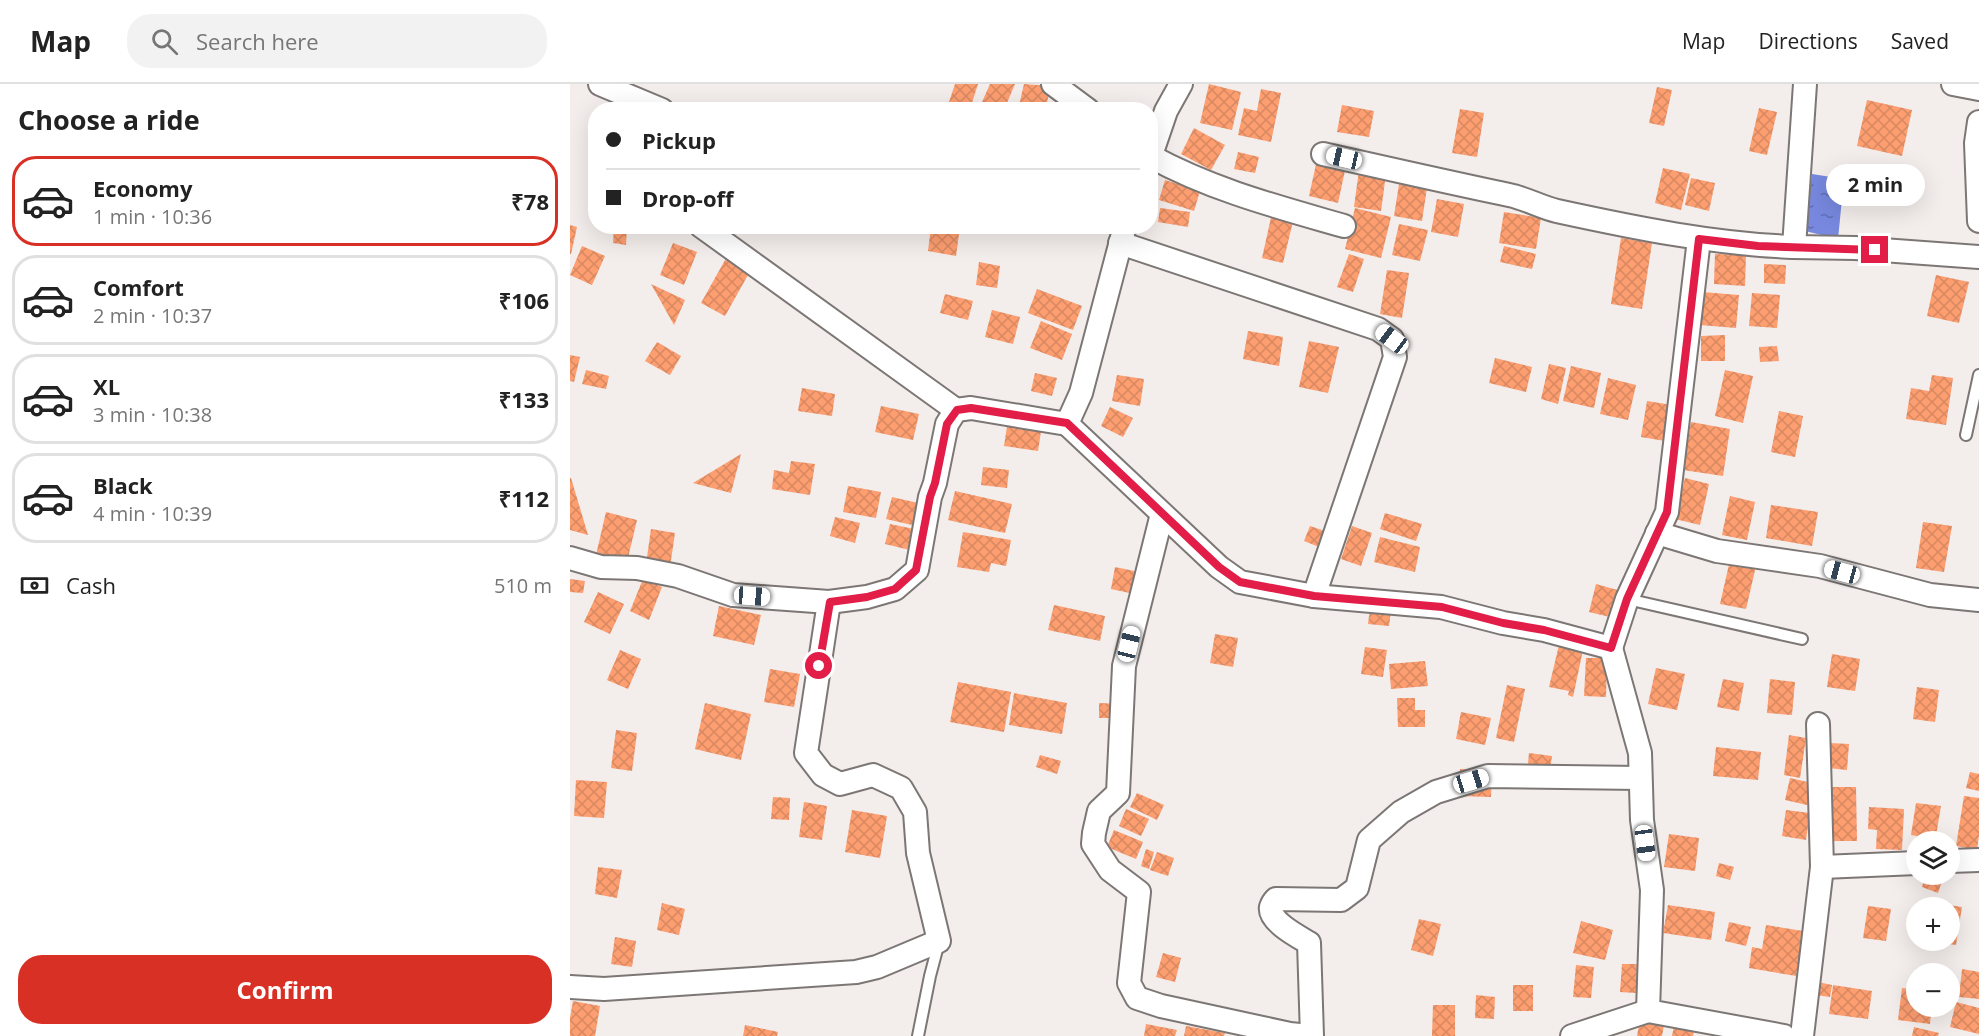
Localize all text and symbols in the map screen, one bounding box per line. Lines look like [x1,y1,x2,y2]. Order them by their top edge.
search box [127,14,547,68]
text: Map [30,22,91,60]
icon: search [148,25,181,58]
text: Search here [196,26,319,56]
text: Map [1682,27,1725,55]
text: Directions [1758,27,1858,55]
text: Saved [1891,27,1949,55]
text: Choose a ride [18,101,200,138]
text: Pickup [642,125,716,155]
car [1324,145,1364,171]
callout: 2 min [1826,163,1924,205]
text: 2 min [1848,171,1903,198]
text: Economy [93,173,192,203]
icon: car [21,174,75,228]
text: Drop-off [642,183,734,213]
text: ₹78 [511,186,549,216]
text: 1 min · 10:36 [93,203,212,230]
route end [1861,236,1888,263]
text: Comfort [93,272,184,302]
icon: car [21,273,75,327]
text: ₹106 [499,285,549,315]
text: 2 min · 10:37 [93,302,212,329]
car [1372,321,1412,357]
text: XL [93,371,120,401]
icon: car [21,372,75,426]
text: ₹133 [499,384,549,414]
text: 3 min · 10:38 [93,401,212,428]
text: Black [93,470,153,500]
icon: car [21,471,75,525]
text: ₹112 [499,483,549,513]
text: 4 min · 10:39 [93,500,212,527]
car [1822,559,1862,585]
icon: cash [18,569,51,602]
text: Cash [66,570,116,600]
text: 510 m [494,572,552,599]
car [733,586,771,606]
car [1116,624,1142,664]
route start [805,652,832,679]
car [1451,767,1491,795]
car [1634,824,1656,862]
map controls [1906,831,1960,1017]
button: layers [1906,831,1960,885]
button: + [1906,897,1960,951]
button: Confirm [18,955,552,1024]
button: − [1906,963,1960,1017]

